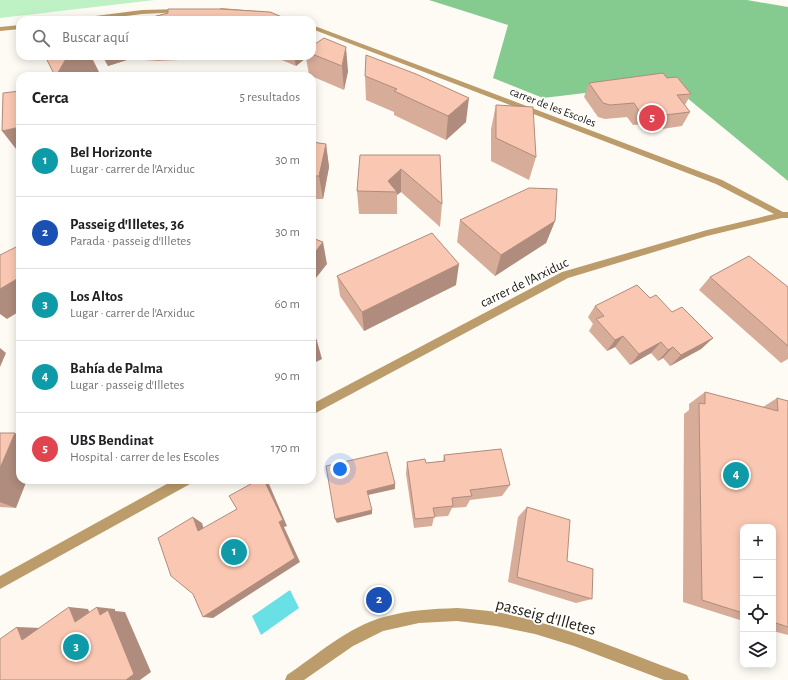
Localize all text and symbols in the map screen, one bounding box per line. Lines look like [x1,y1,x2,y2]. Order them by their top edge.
search box [16,16,316,60]
icon: search [30,27,52,49]
text: Buscar aquí [62,30,129,45]
street label: carrer de les Escoles [508,85,598,129]
text: Cerca [32,89,69,106]
text: 5 resultados [240,91,300,104]
pin: 5 [639,103,665,133]
text: Bel Horizonte [70,145,152,160]
text: 1 [43,154,47,167]
text: 30 m [275,154,300,167]
text: Lugar · carrer de l'Arxiduc [70,163,195,176]
text: Passeig d'Illetes, 36 [70,217,184,232]
text: 2 [42,226,48,239]
text: 30 m [275,226,300,239]
text: Parada · passeig d'Illetes [70,235,191,248]
street label: carrer de l'Arxiduc [478,255,571,310]
text: Los Altos [70,289,123,304]
text: 3 [42,298,48,311]
text: 60 m [274,298,300,311]
text: Lugar · carrer de l'Arxiduc [70,307,195,320]
text: Bahía de Palma [70,361,163,376]
text: 4 [42,370,48,383]
text: 90 m [274,370,300,383]
text: Lugar · passeig d'Illetes [70,379,184,392]
text: UBS Bendinat [70,433,154,448]
text: 5 [42,442,48,455]
text: 170 m [271,442,300,455]
text: Hospital · carrer de les Escoles [70,451,219,464]
your location [330,459,350,479]
pin: 4 [723,460,749,490]
map controls [740,524,776,668]
button: + [740,524,776,560]
pin: 1 [221,537,247,567]
button: − [740,560,776,596]
pin: 2 [366,585,392,615]
street label: passeig d'Illetes [494,595,598,638]
button: locate [740,596,776,632]
pin: 3 [63,632,89,662]
button: layers [740,632,776,668]

